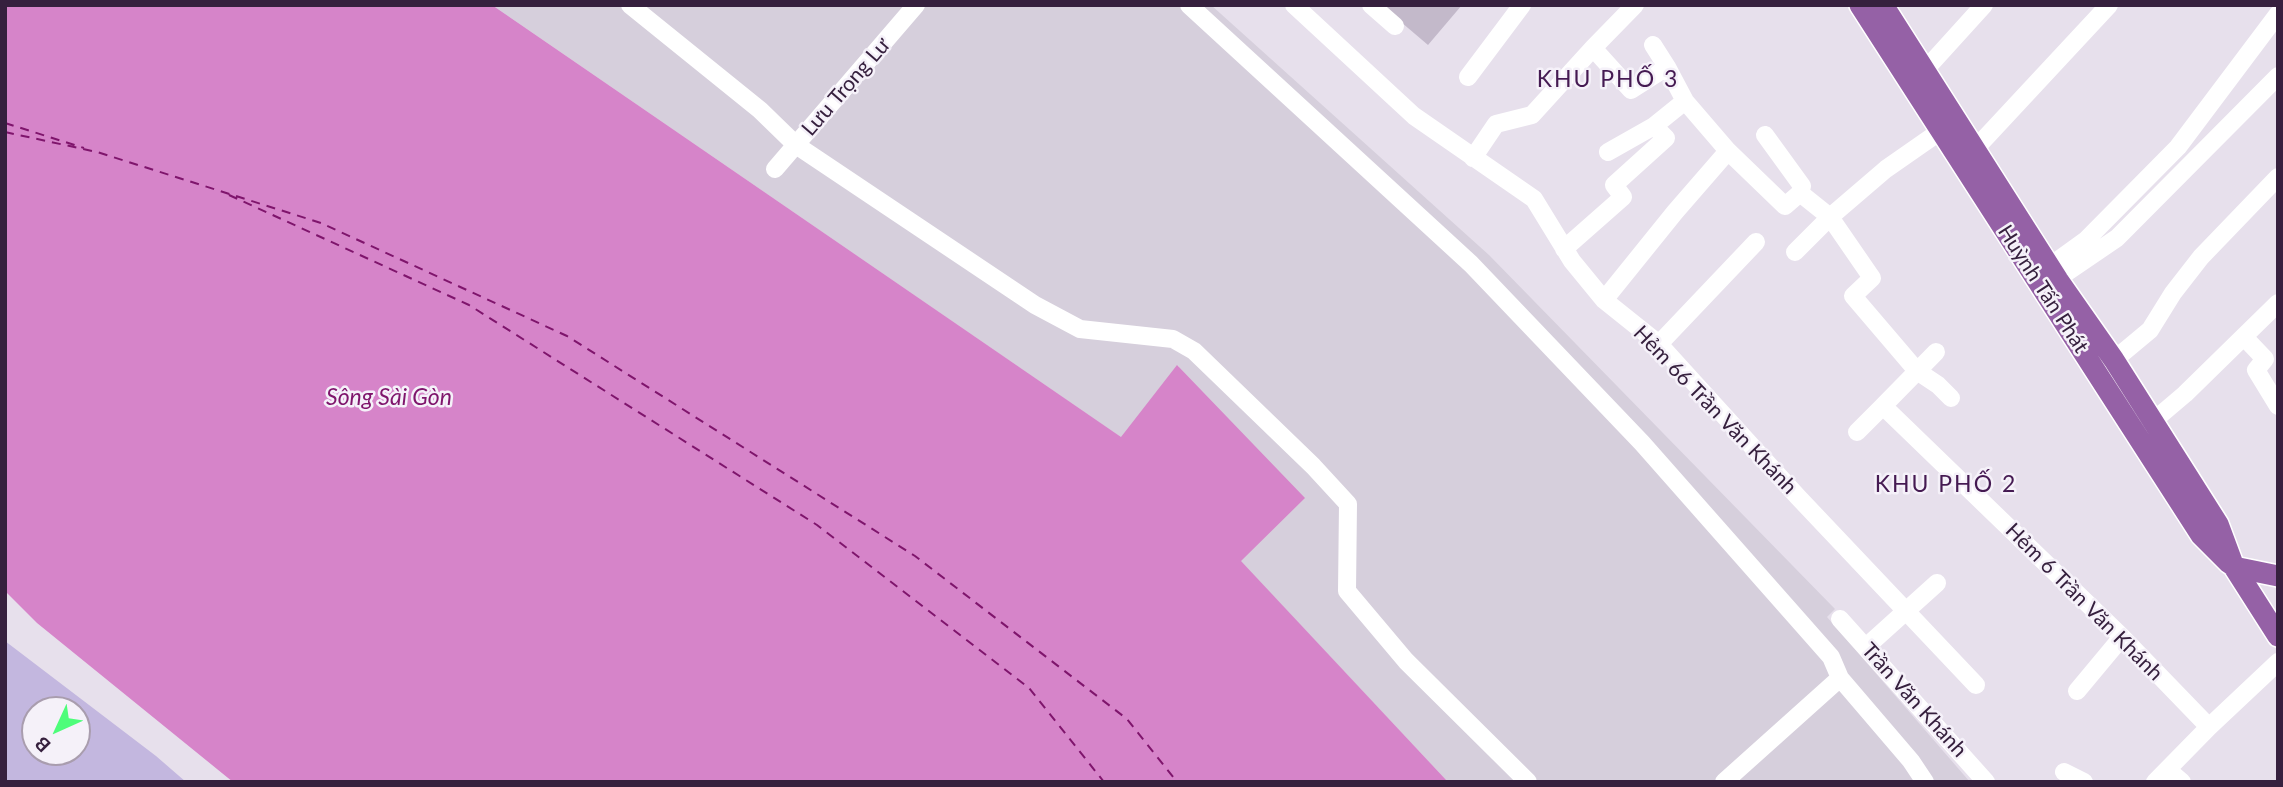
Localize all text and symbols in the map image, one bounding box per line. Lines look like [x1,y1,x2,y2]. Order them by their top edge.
street label: Lưu Trọng Lư [797,33,895,141]
district label: KHU PHỐ 3 [1538,66,1678,94]
street label: Huỳnh Tấn Phát [1992,220,2094,358]
street label: Hẻm 66 Trần Văn Khánh [1628,321,1802,499]
water label: Sông Sài Gòn [326,384,452,412]
district label: KHU PHỐ 2 [1876,471,2016,499]
street label: Hẻm 6 Trần Văn Khánh [2000,518,2168,686]
street label: Trần Văn Khánh [1856,638,1972,762]
north arrow [21,696,91,766]
text: B [30,732,55,757]

